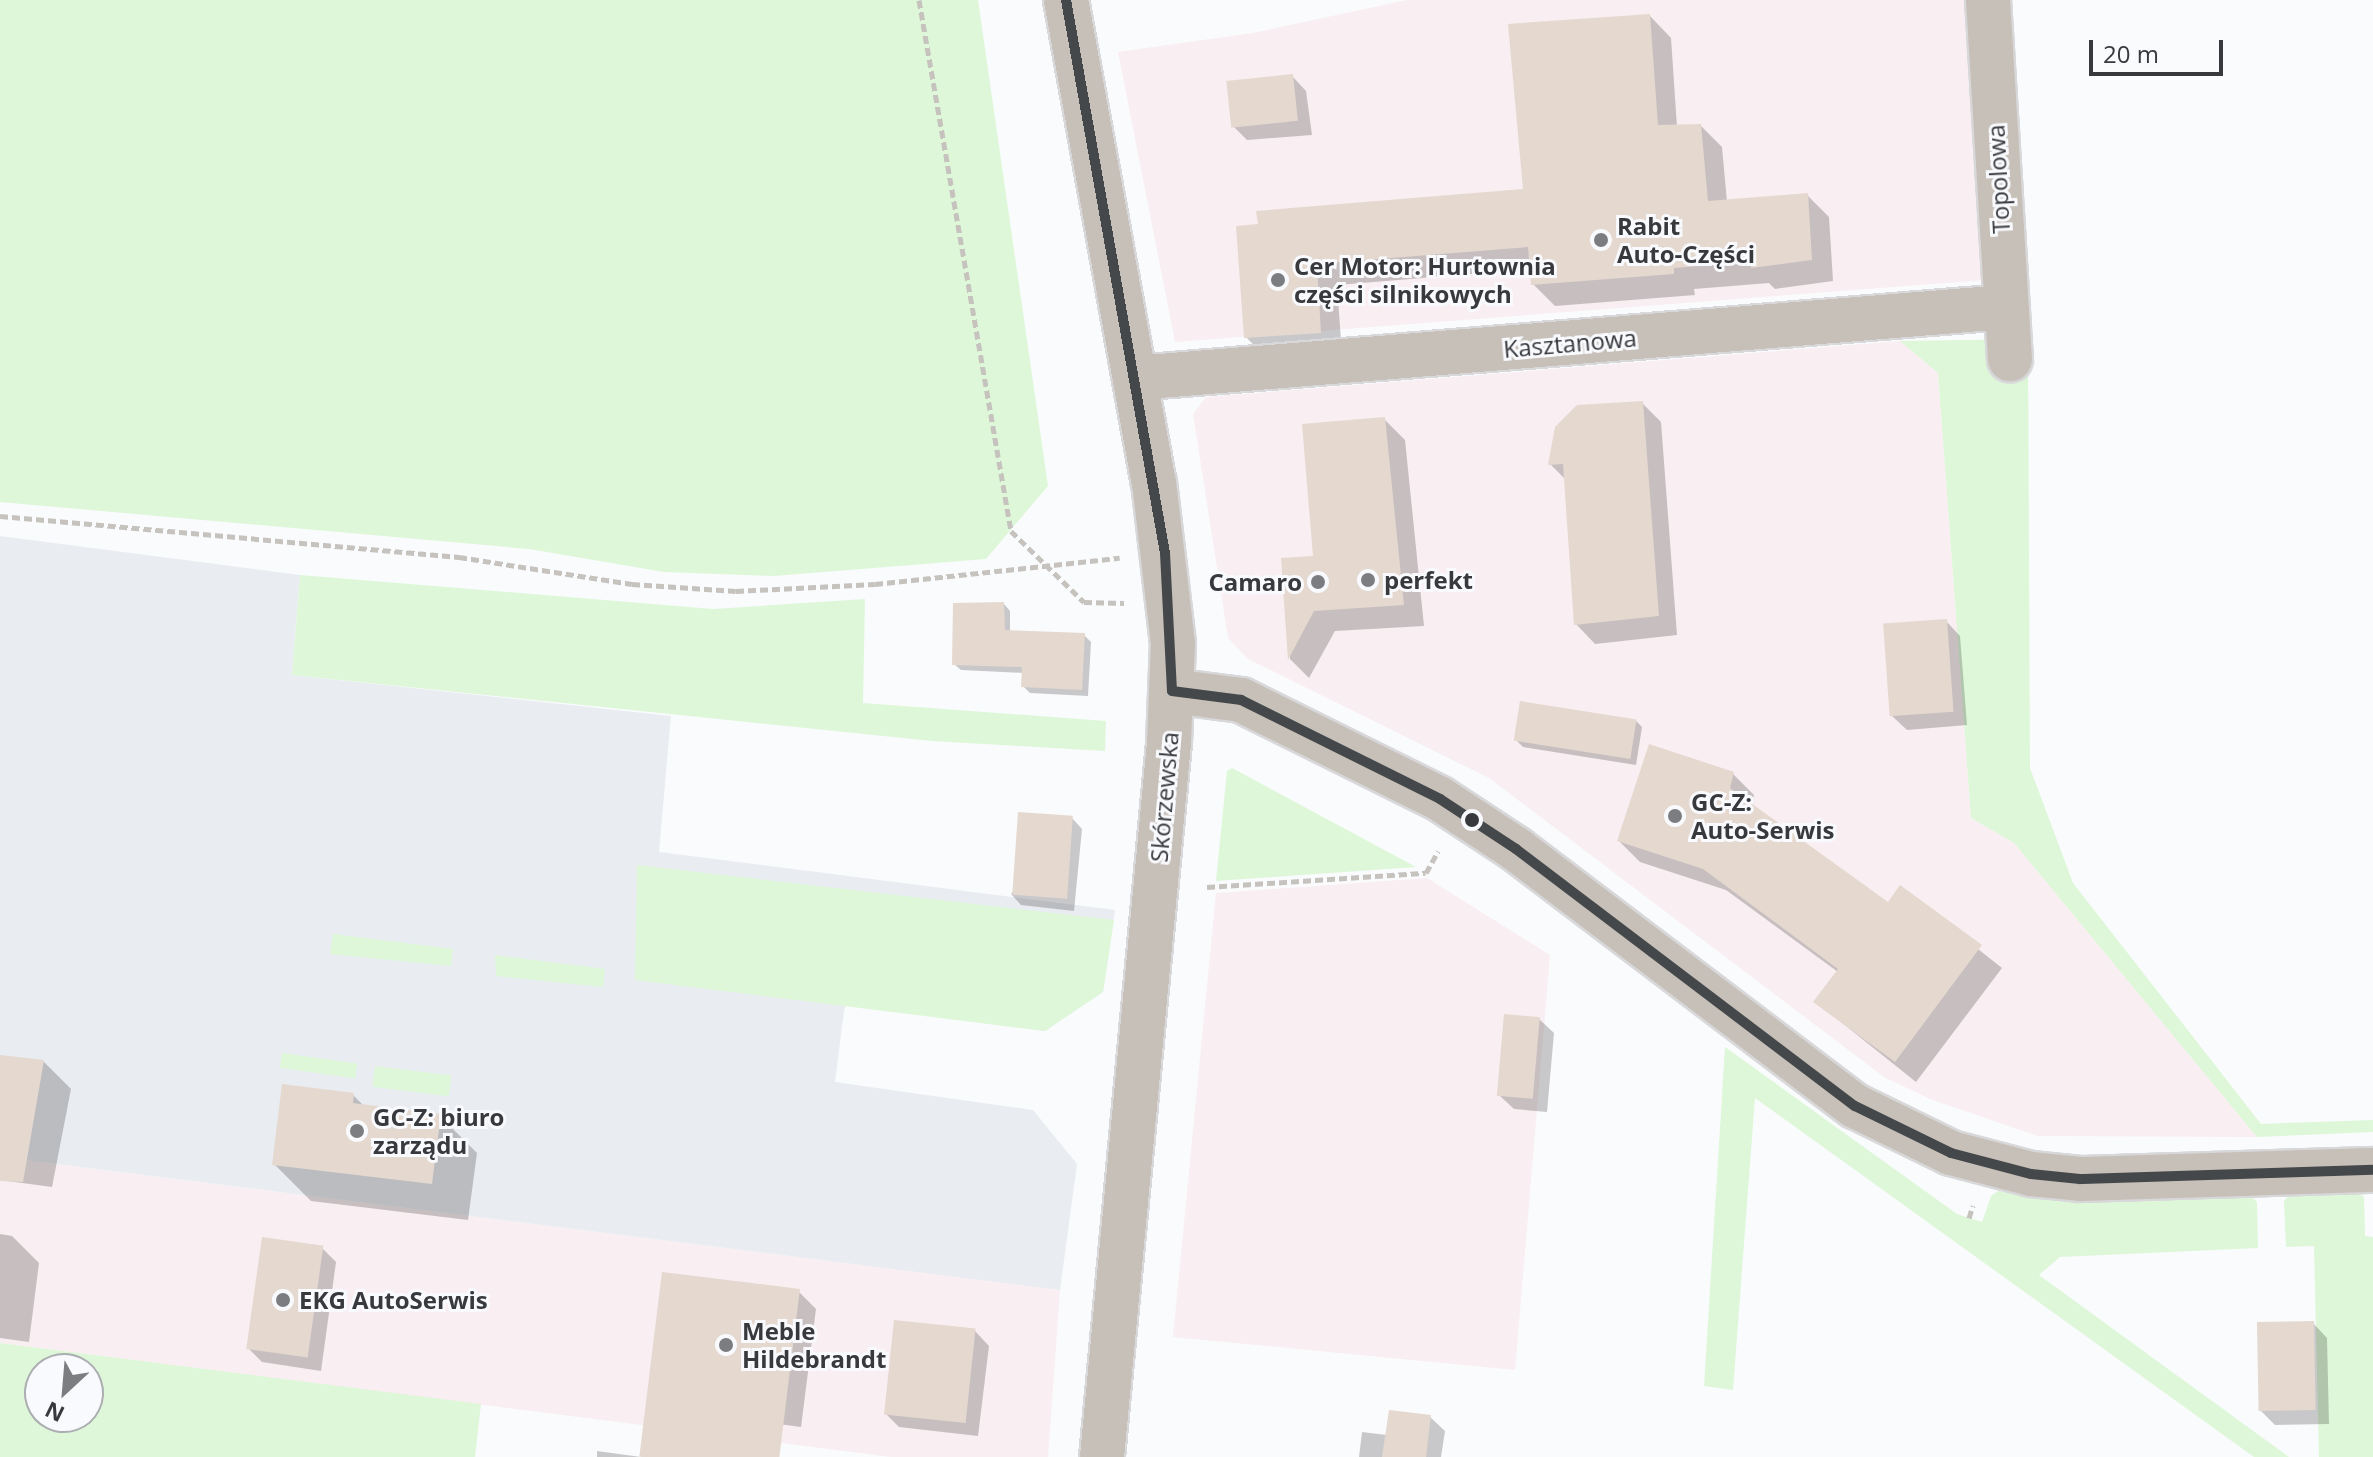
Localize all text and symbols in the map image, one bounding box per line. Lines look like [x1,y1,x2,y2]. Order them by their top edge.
scale bar [2093,24,2227,74]
text: 20 m [2103,37,2159,70]
street label: Topolowa [1981,124,2015,234]
place label: Rabit Auto-Części [1617,212,1755,268]
marker: Rabit Auto-Części [1592,231,1610,249]
place label: Cer Motor: Hurtownia części silnikowych [1294,252,1556,308]
marker: Cer Motor: Hurtownia części silnikowych [1269,271,1287,289]
street label: Kasztanowa [1502,323,1638,363]
place label: perfekt [1384,566,1473,594]
place label: Camaro [1208,568,1302,596]
marker: perfekt [1359,571,1377,589]
marker: Camaro [1309,573,1327,591]
street label: Skórzewska [1144,731,1184,863]
place label: GC-Z: Auto-Serwis [1691,788,1834,844]
marker: GC-Z: Auto-Serwis [1666,807,1684,825]
unlabelled marker [1464,812,1480,828]
place label: GC-Z: biuro zarządu [373,1103,504,1159]
marker: GC-Z: biuro zarządu [348,1122,366,1140]
place label: EKG AutoSerwis [299,1286,488,1314]
marker: EKG AutoSerwis [274,1291,292,1309]
place label: Meble Hildebrandt [742,1317,886,1373]
marker: Meble Hildebrandt [717,1336,735,1354]
north arrow [24,1353,104,1433]
text: N [40,1395,69,1430]

